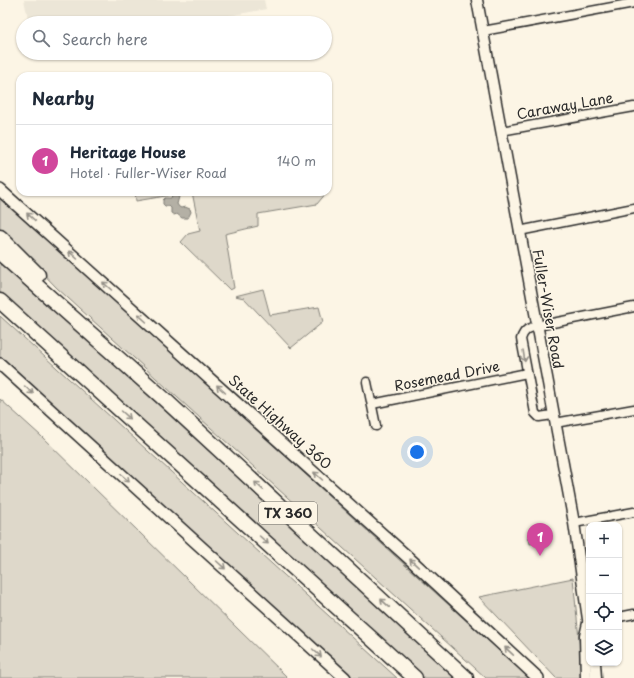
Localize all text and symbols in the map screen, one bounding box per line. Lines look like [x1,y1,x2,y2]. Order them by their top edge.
search box [16,16,332,60]
icon: search [30,27,52,49]
text: Search here [62,27,148,50]
text: Nearby [32,85,94,111]
street label: Caraway Lane [515,87,615,124]
text: Heritage House [70,140,186,163]
text: 1 [42,151,48,170]
text: 140 m [277,151,316,170]
text: Hotel · Fuller-Wiser Road [70,163,227,182]
one-way arrow [26,213,36,222]
street label: Fuller-Wiser Road [528,247,569,370]
one-way arrow [68,251,79,260]
one-way arrow [103,282,113,291]
one-way arrow [137,313,147,322]
one-way arrow [520,349,528,362]
street label: Rosemead Drive [392,355,502,396]
street label: State Highway 360 [224,370,337,474]
one-way arrow [216,384,226,393]
one-way arrow [24,386,34,395]
one-way arrow [121,411,131,420]
your location [407,442,427,462]
one-way arrow [312,471,323,480]
one-way arrow [120,473,130,482]
one-way arrow [254,482,264,491]
road number: TX 360 [259,502,317,524]
map controls [586,522,622,666]
button: + [586,522,622,558]
pin: 1 [527,523,553,556]
one-way arrow [259,535,269,545]
one-way arrow [409,558,419,568]
button: − [586,558,622,594]
one-way arrow [216,561,226,570]
button: locate [586,594,622,630]
one-way arrow [380,598,390,608]
button: layers [586,630,622,666]
one-way arrow [504,647,514,656]
one-way arrow [312,648,323,657]

